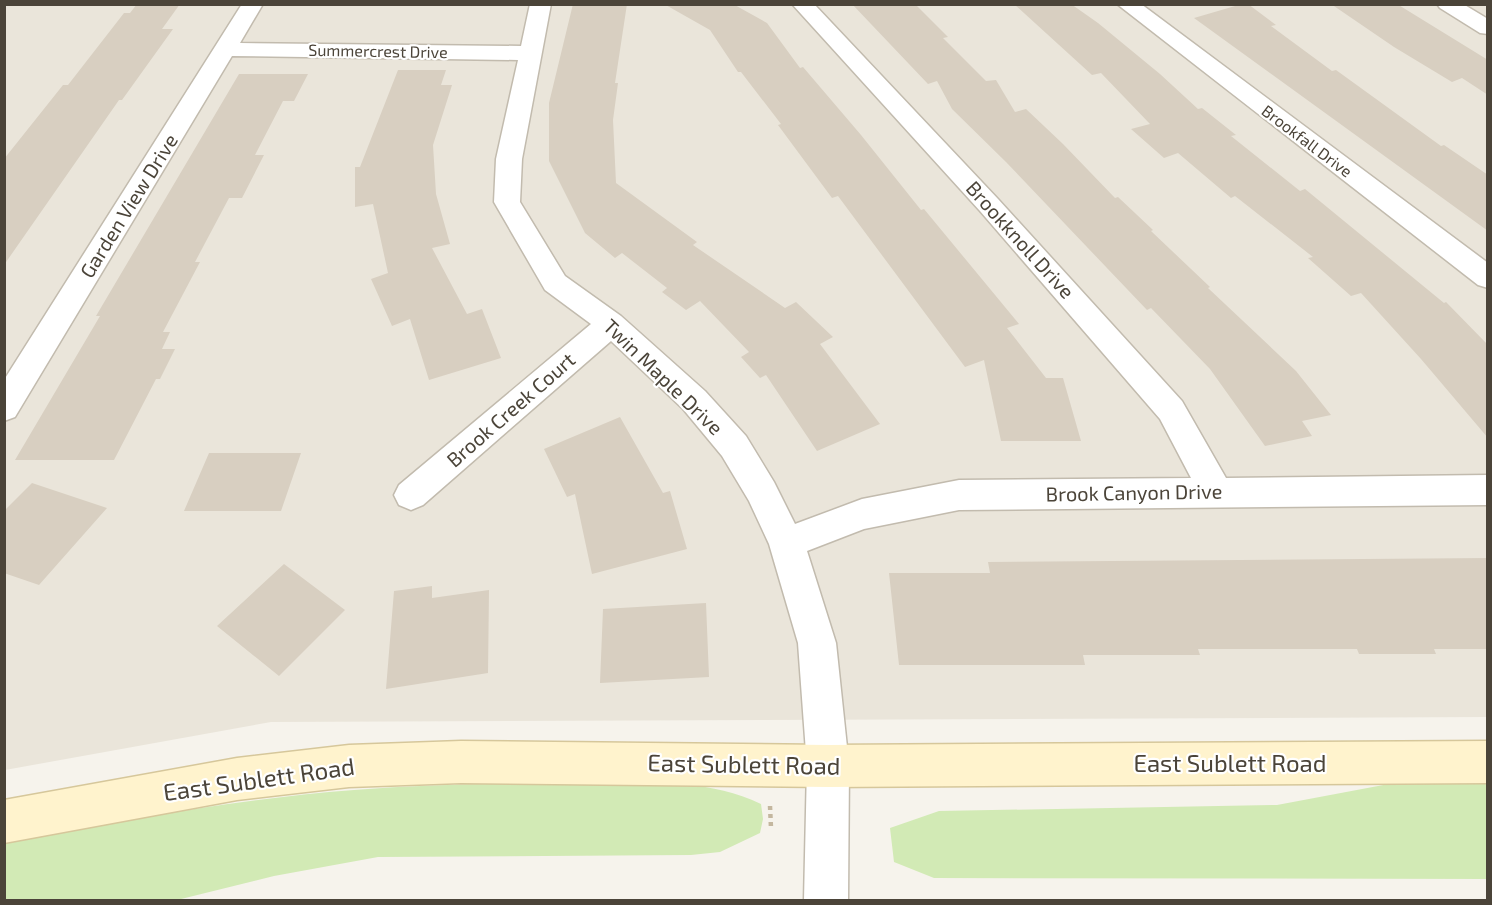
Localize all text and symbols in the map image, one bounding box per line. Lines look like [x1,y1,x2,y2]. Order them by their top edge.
street label: Summercrest Drive [308,40,448,61]
street label: Brookfall Drive [1258,101,1356,181]
street label: Garden View Drive [74,129,182,282]
street label: Brookknoll Drive [962,176,1080,303]
street label: Twin Maple Drive [599,313,728,439]
street label: Brook Creek Court [441,347,580,472]
street label: Brook Canyon Drive [1045,478,1223,506]
street label: East Sublett Road [647,747,841,780]
street label: East Sublett Road [1133,748,1327,777]
street label: East Sublett Road [161,751,356,806]

